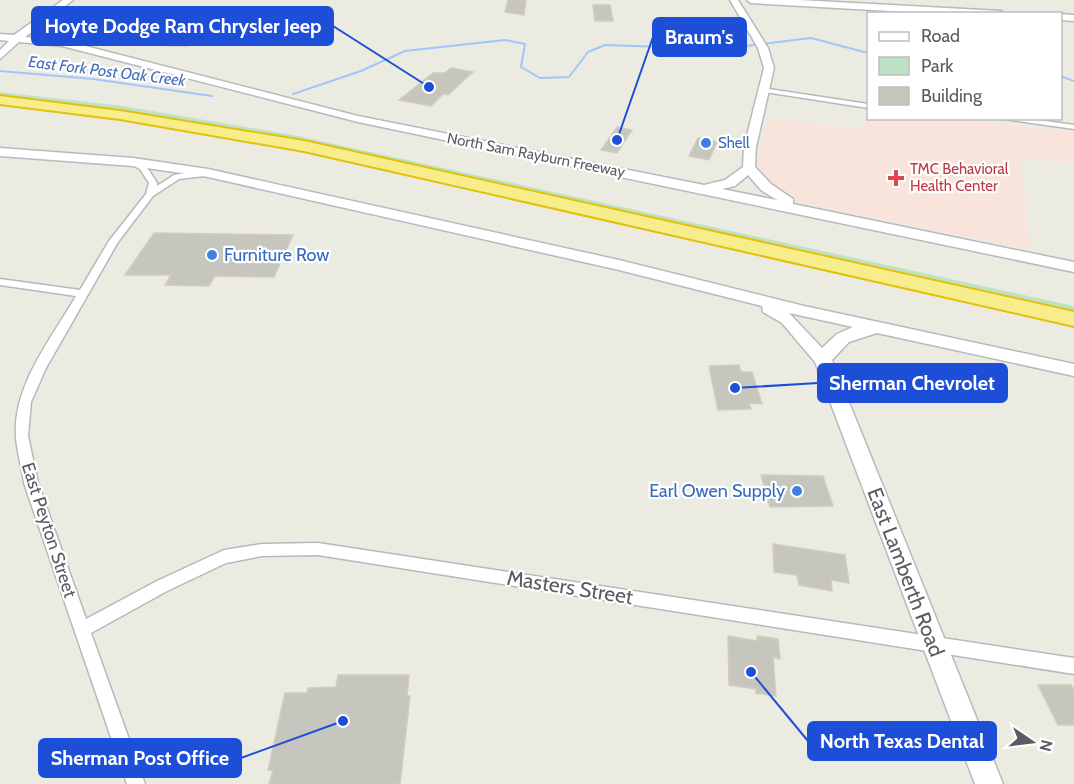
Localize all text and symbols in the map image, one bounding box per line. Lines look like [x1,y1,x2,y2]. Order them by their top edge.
callout: Hoyte Dodge Ram Chrysler Jeep [32,7,333,45]
legend [867,12,1062,120]
text: Hoyte Dodge Ram Chrysler Jeep [45,14,321,38]
callout: Braum's [653,18,746,56]
text: Braum's [665,25,733,49]
text: Road [921,25,960,47]
water label: East Fork Post Oak Creek [27,52,188,90]
text: Park [921,55,954,77]
text: Building [921,85,983,107]
street label: North Sam Rayburn Freeway [445,129,627,181]
place label: Shell [718,134,750,152]
marker: Shell [699,136,713,150]
place label: TMC Behavioral Health Center [910,160,1009,195]
marker: TMC Behavioral Health Center [887,169,905,187]
place label: Furniture Row [224,244,329,266]
marker: Furniture Row [205,248,219,262]
callout: Sherman Chevrolet [818,364,1007,402]
text: Sherman Chevrolet [829,371,995,395]
street label: East Peyton Street [17,460,81,600]
place label: Earl Owen Supply [649,480,785,502]
marker: Earl Owen Supply [790,484,804,498]
street label: East Lamberth Road [862,484,950,660]
street label: Masters Street [505,565,635,609]
north arrow [1002,712,1062,772]
callout: North Texas Dental [808,722,996,760]
text: North Texas Dental [820,729,984,753]
text: N [1035,738,1057,753]
callout: Sherman Post Office [39,739,241,777]
text: Sherman Post Office [51,746,229,770]

